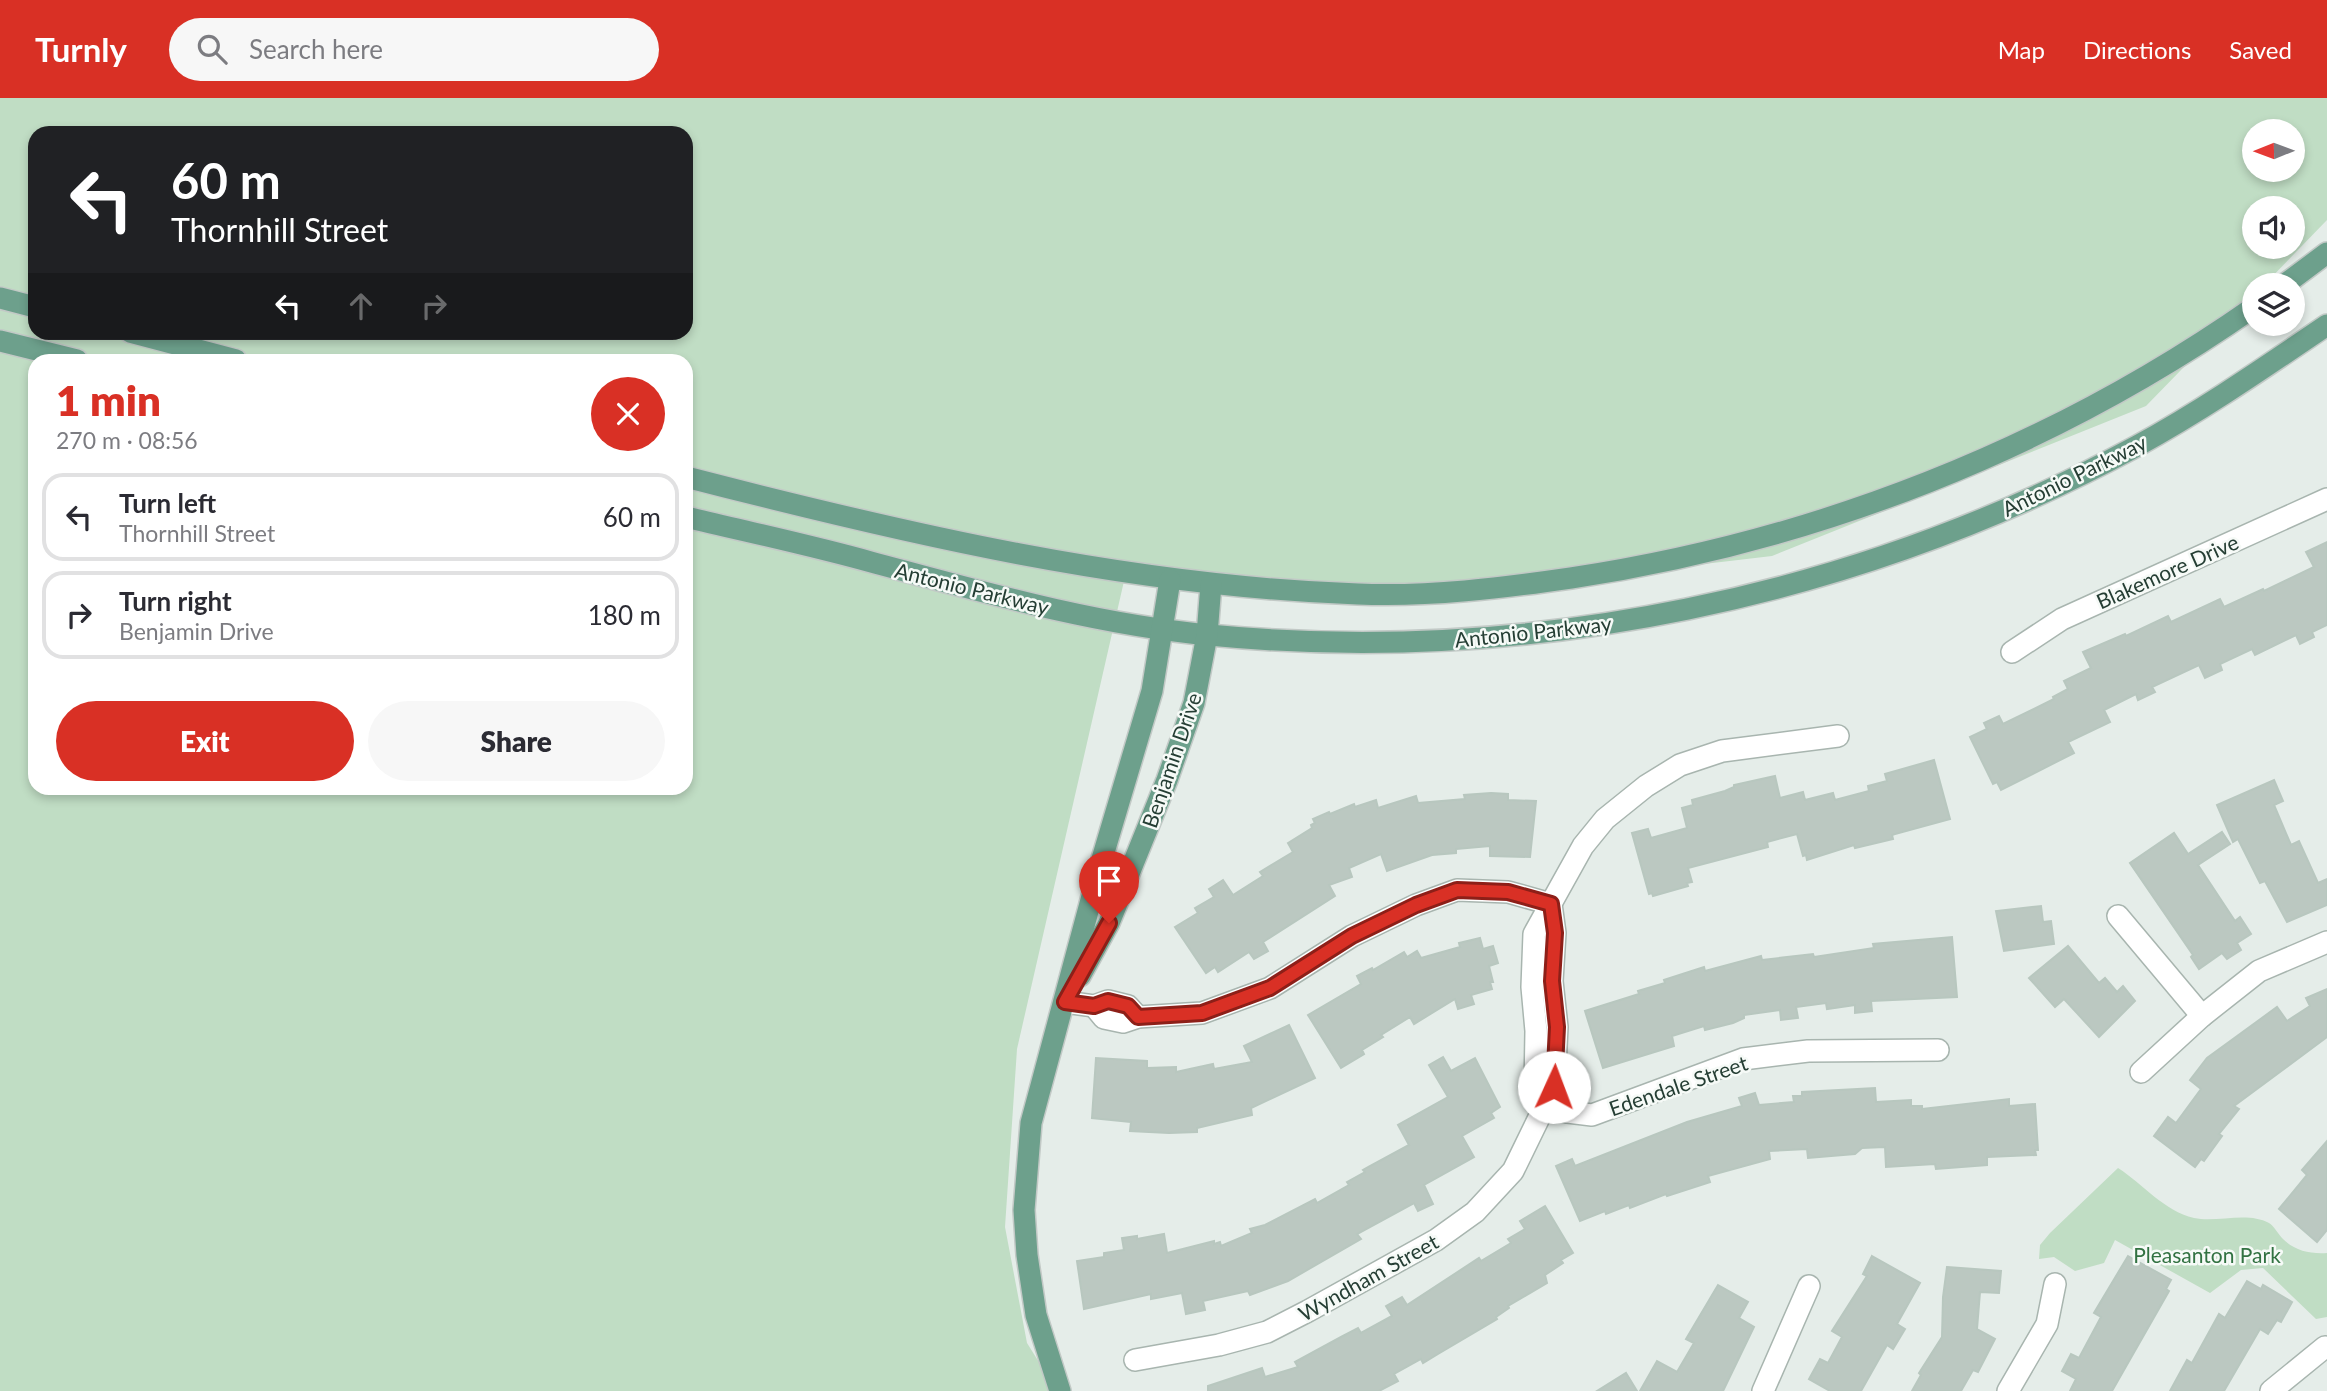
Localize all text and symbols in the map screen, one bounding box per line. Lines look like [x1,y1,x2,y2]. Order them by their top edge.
search box [169,18,659,81]
text: Turnly [35,29,127,69]
icon: search [193,30,231,68]
text: Search here [249,33,383,65]
text: Map [1998,35,2045,64]
text: Directions [2083,35,2191,64]
text: Saved [2229,35,2292,64]
north arrow [2242,119,2305,182]
map controls [2242,119,2305,336]
text: 60 m [171,151,281,209]
icon: left [56,154,147,245]
button: sound [2242,196,2305,259]
text: Thornhill Street [171,210,388,249]
button: layers [2242,273,2305,336]
icon: left [269,287,307,325]
icon: ahead [342,287,380,325]
icon: right [415,287,453,325]
text: 1 min [56,375,161,425]
button: close [591,377,665,451]
text: 270 m · 08:56 [56,426,198,454]
street label: Antonio Parkway [1998,429,2150,521]
text: Turn left [119,487,216,519]
icon: left [60,498,98,536]
text: 60 m [603,501,661,533]
text: Thornhill Street [119,519,275,547]
street label: Blakemore Drive [2092,528,2242,614]
street label: Antonio Parkway [893,557,1052,619]
text: Turn right [119,585,232,617]
icon: right [60,596,98,634]
text: 180 m [588,599,661,631]
street label: Antonio Parkway [1453,610,1613,652]
text: Benjamin Drive [119,617,274,645]
street label: Benjamin Drive [1136,689,1206,831]
button: Exit [56,701,354,781]
button: Share [368,701,665,781]
pin [1079,851,1139,923]
icon: arrive [1090,862,1128,900]
street label: Edendale Street [1605,1049,1751,1120]
position arrow [1517,1050,1591,1124]
street label: Wyndham Street [1294,1228,1443,1326]
park label: Pleasanton Park [2133,1242,2281,1267]

